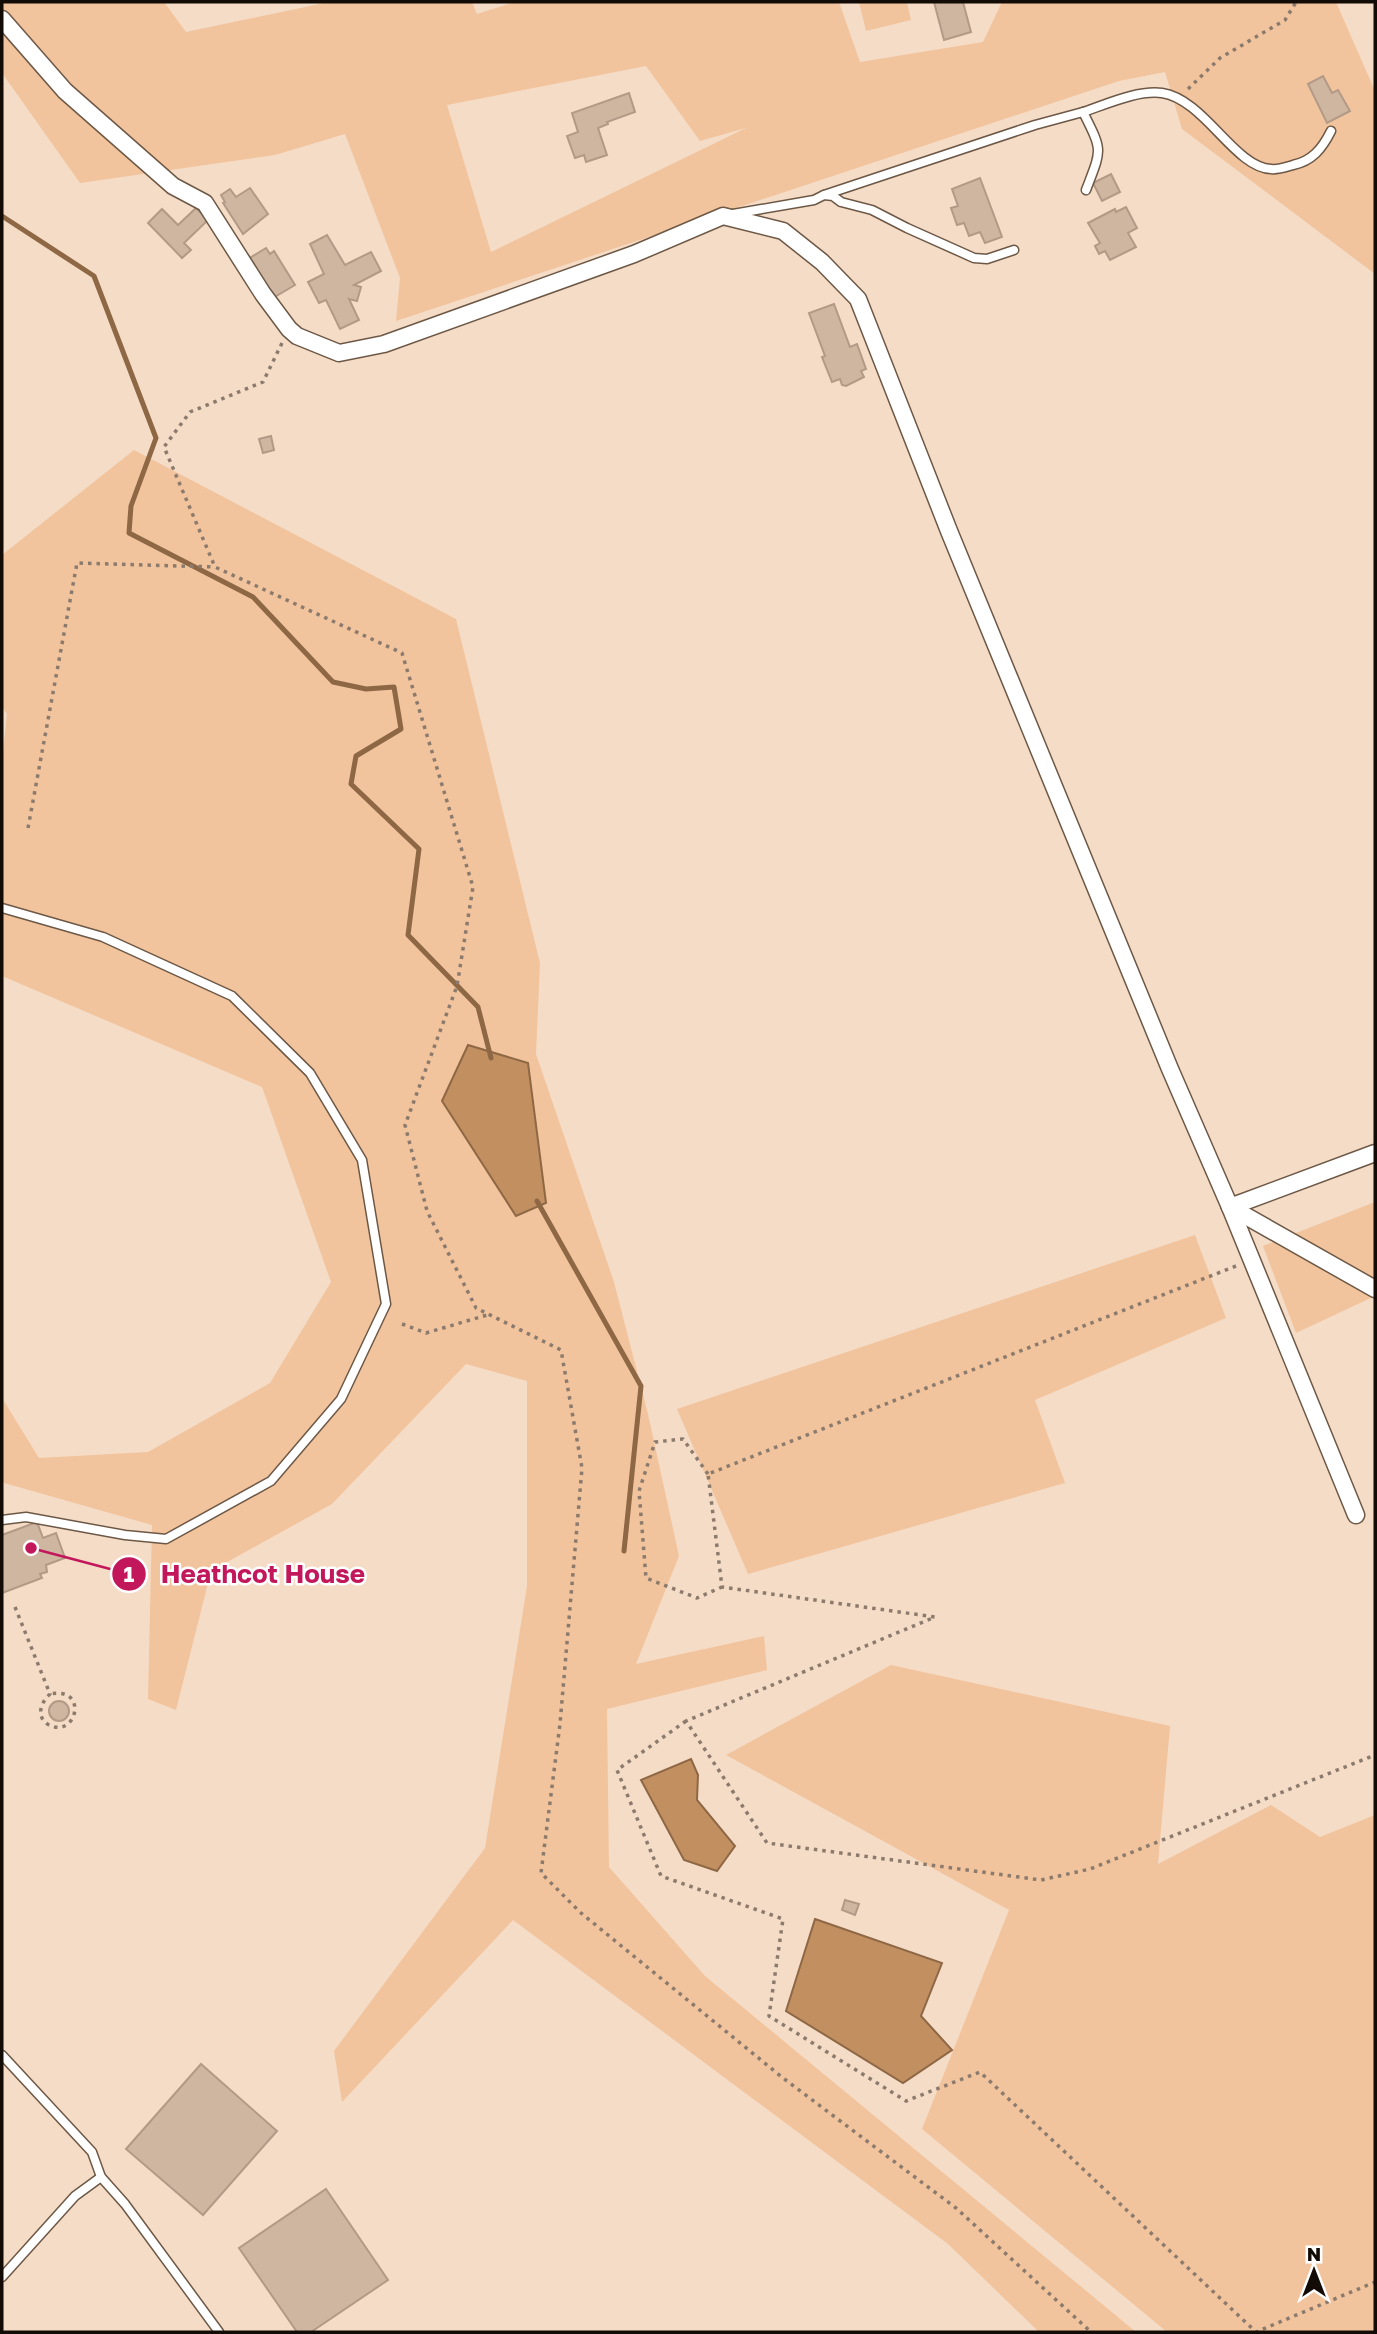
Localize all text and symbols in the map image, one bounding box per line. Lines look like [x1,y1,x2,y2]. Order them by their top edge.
callout: Heathcot House [111,1551,379,1598]
text: Heathcot House [161,1558,365,1589]
text: 1 [124,1561,135,1587]
north arrow [1279,2236,1349,2306]
text: N [1307,2242,1321,2265]

